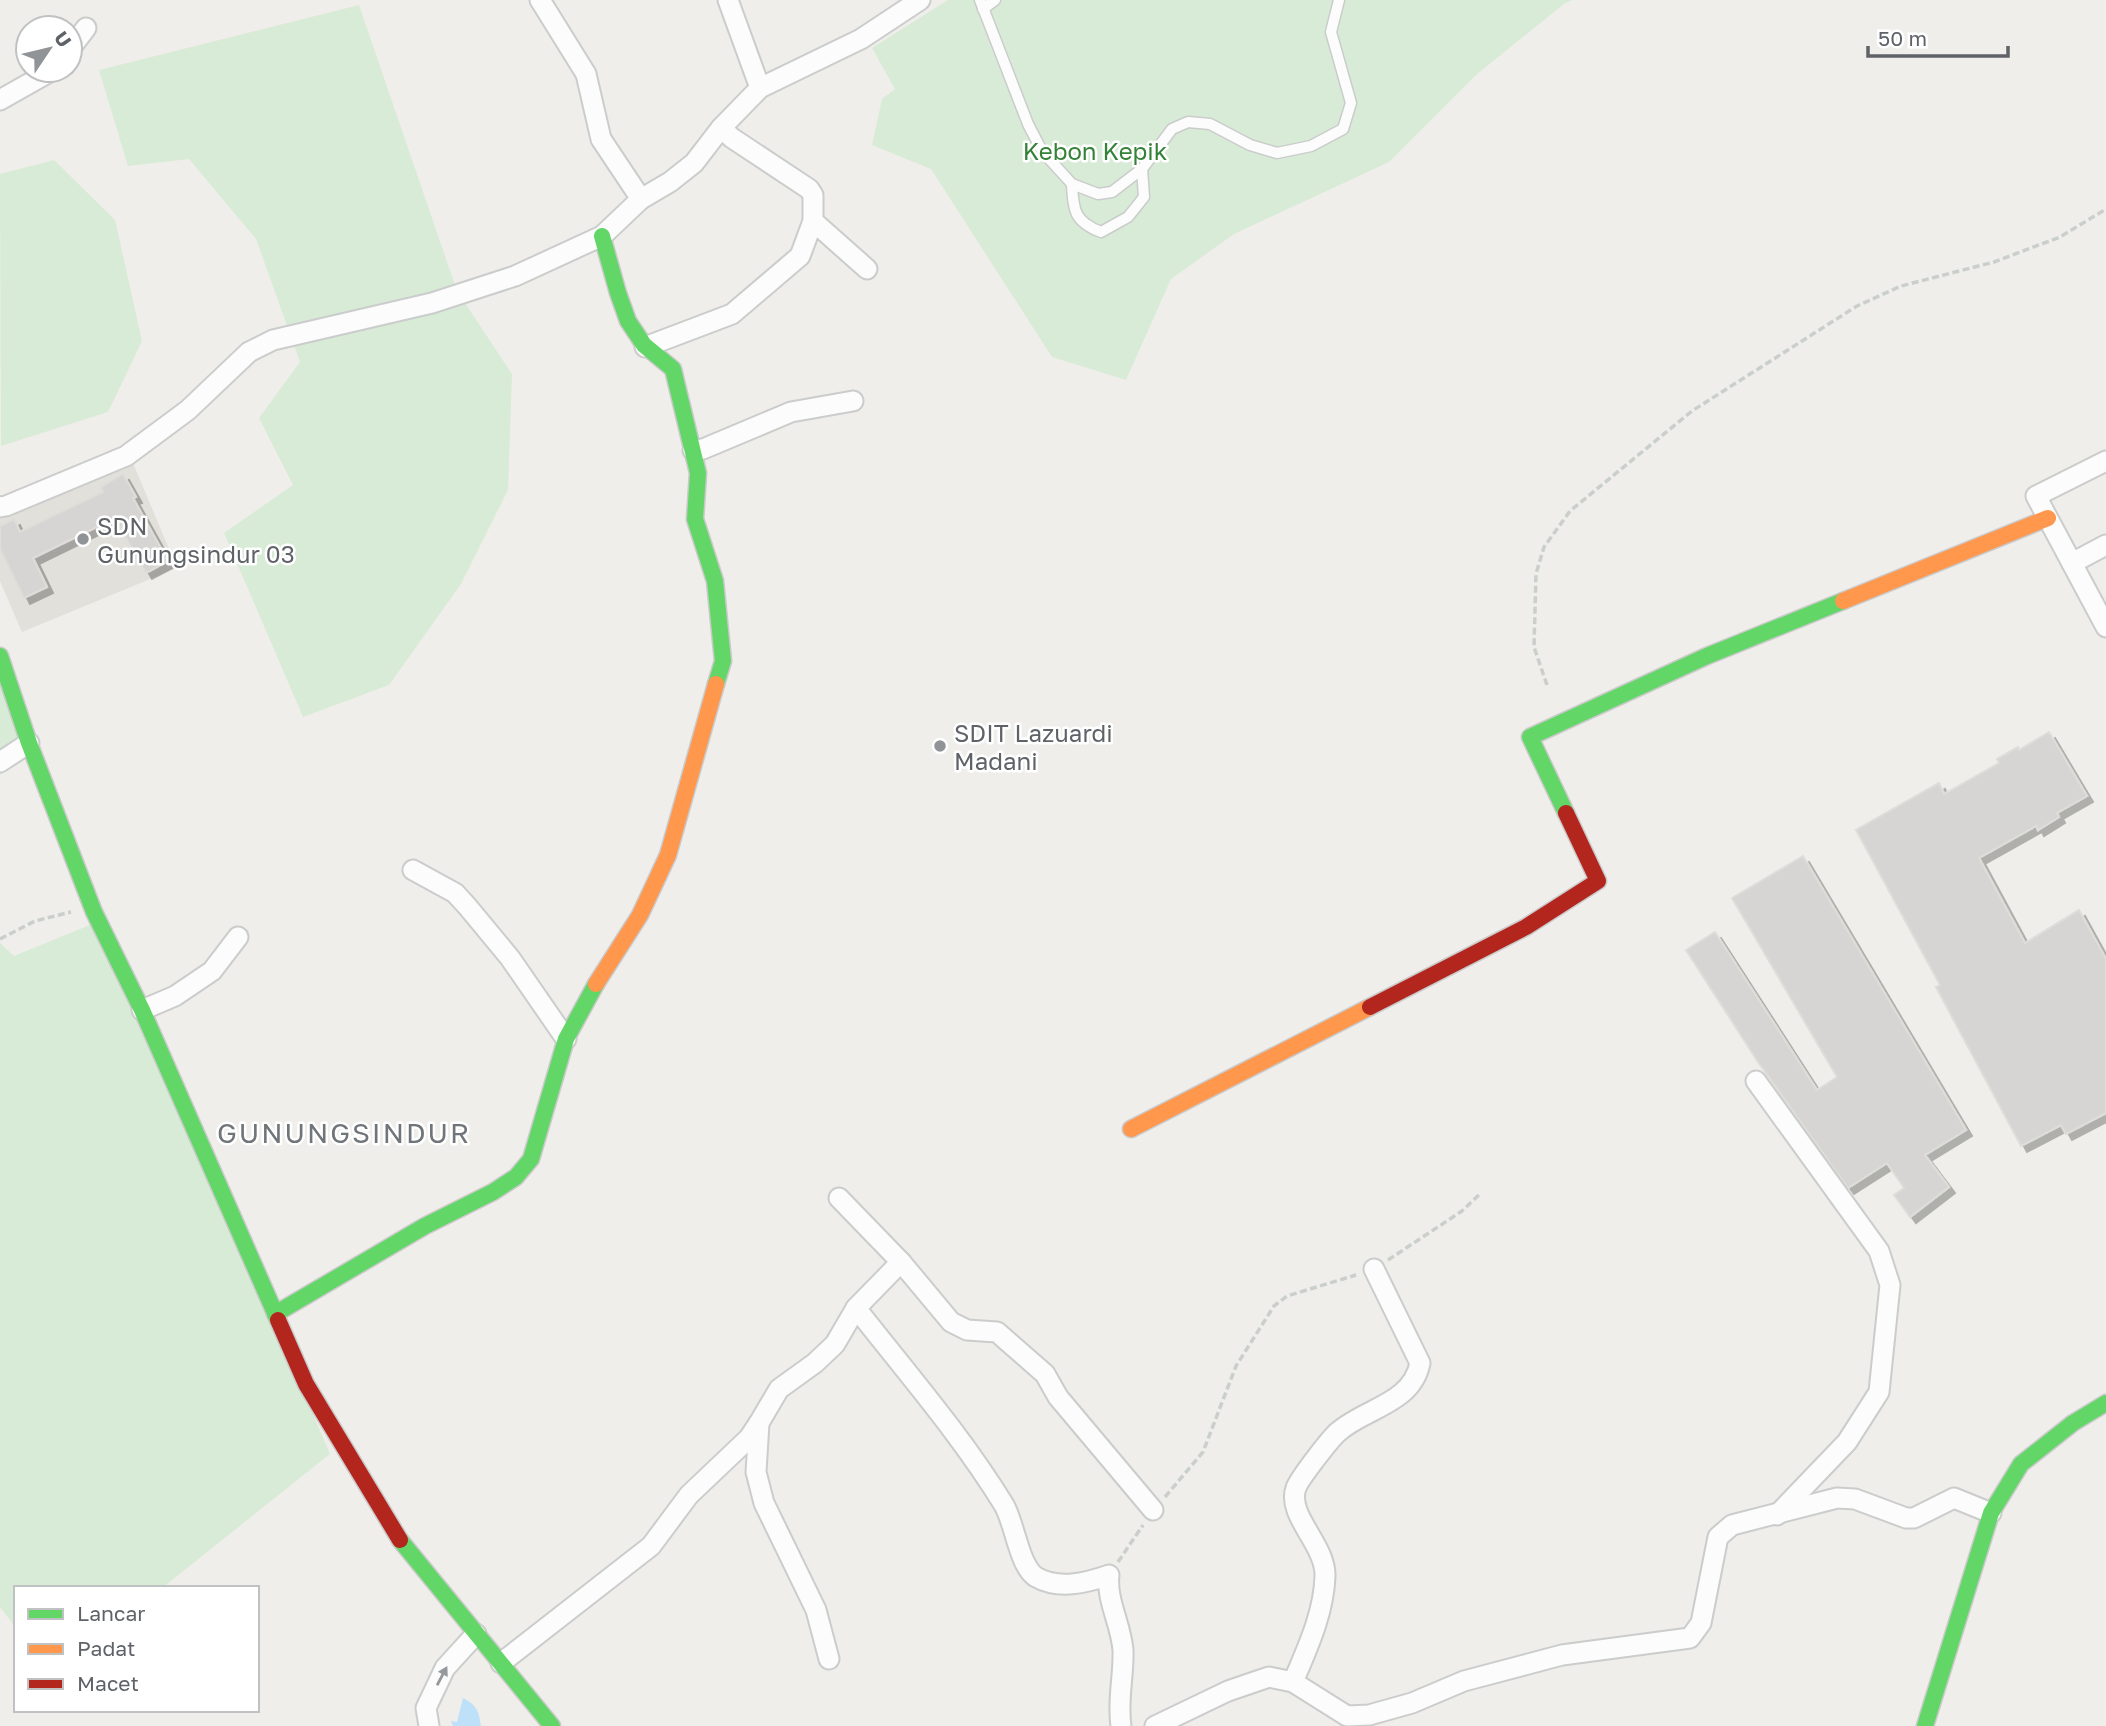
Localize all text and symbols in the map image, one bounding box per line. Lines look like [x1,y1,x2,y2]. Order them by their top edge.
north arrow [14,14,84,84]
scale bar [1868,14,2008,58]
text: 50 m [1878,25,1927,51]
text: U [50,27,77,51]
park label: Kebon Kepik [1023,136,1167,165]
place label: SDN Gunungsindur 03 [97,511,295,568]
marker: SDN Gunungsindur 03 [75,531,91,547]
place label: SDIT Lazuardi Madani [954,718,1113,775]
marker: SDIT Lazuardi Madani [932,738,948,754]
district label: GUNUNGSINDUR [217,1116,471,1149]
legend [14,1586,259,1712]
text: Lancar [77,1600,145,1626]
text: Padat [77,1635,135,1661]
one-way arrow [436,1666,448,1685]
text: Macet [77,1670,139,1696]

